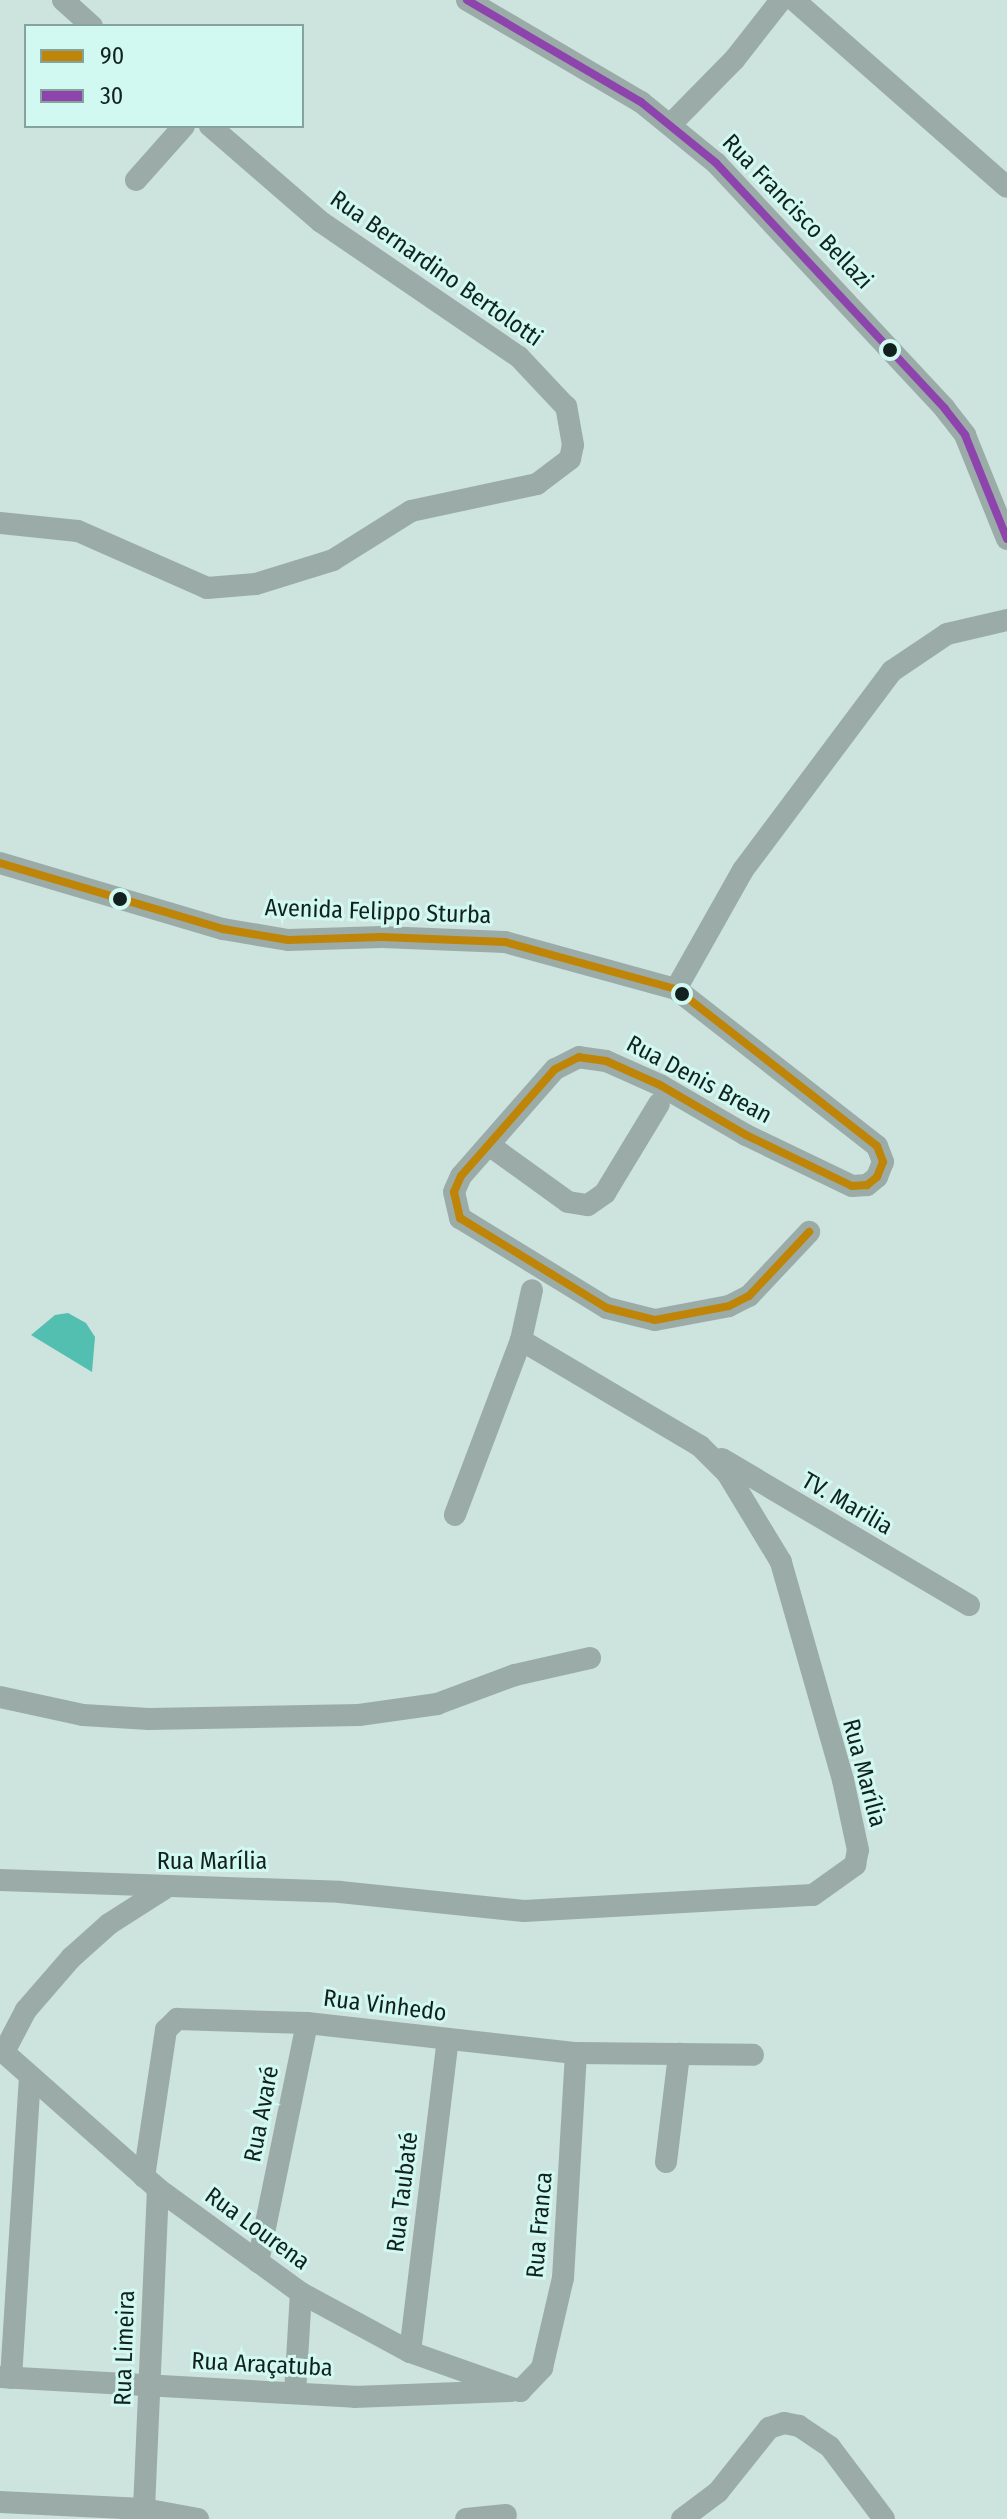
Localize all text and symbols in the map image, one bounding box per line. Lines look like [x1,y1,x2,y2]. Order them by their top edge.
legend [24,24,304,128]
text: 90 [100,42,124,70]
text: 30 [100,82,123,110]
street label: Rua Francisco Bellazi [716,129,878,295]
street label: Rua Bernardino Bertolotti [324,185,548,353]
unlabelled marker [882,342,898,358]
unlabelled marker [112,891,128,907]
street label: Avenida Felippo Sturba [264,894,492,930]
unlabelled marker [674,986,690,1002]
street label: Rua Denis Brean [621,1030,777,1130]
street label: TV. Marilia [796,1466,898,1542]
street label: Rua Marília [836,1716,892,1830]
street label: Rua Marília [157,1848,267,1876]
street label: Rua Vinhedo [322,1984,448,2028]
street label: Rua Avaré [239,2063,285,2165]
street label: Rua Taubaté [381,2130,425,2254]
street label: Rua Franca [521,2171,559,2279]
street label: Rua Lourena [199,2181,315,2277]
street label: Rua Limeira [109,2290,141,2406]
street label: Rua Araçatuba [191,2347,333,2383]

